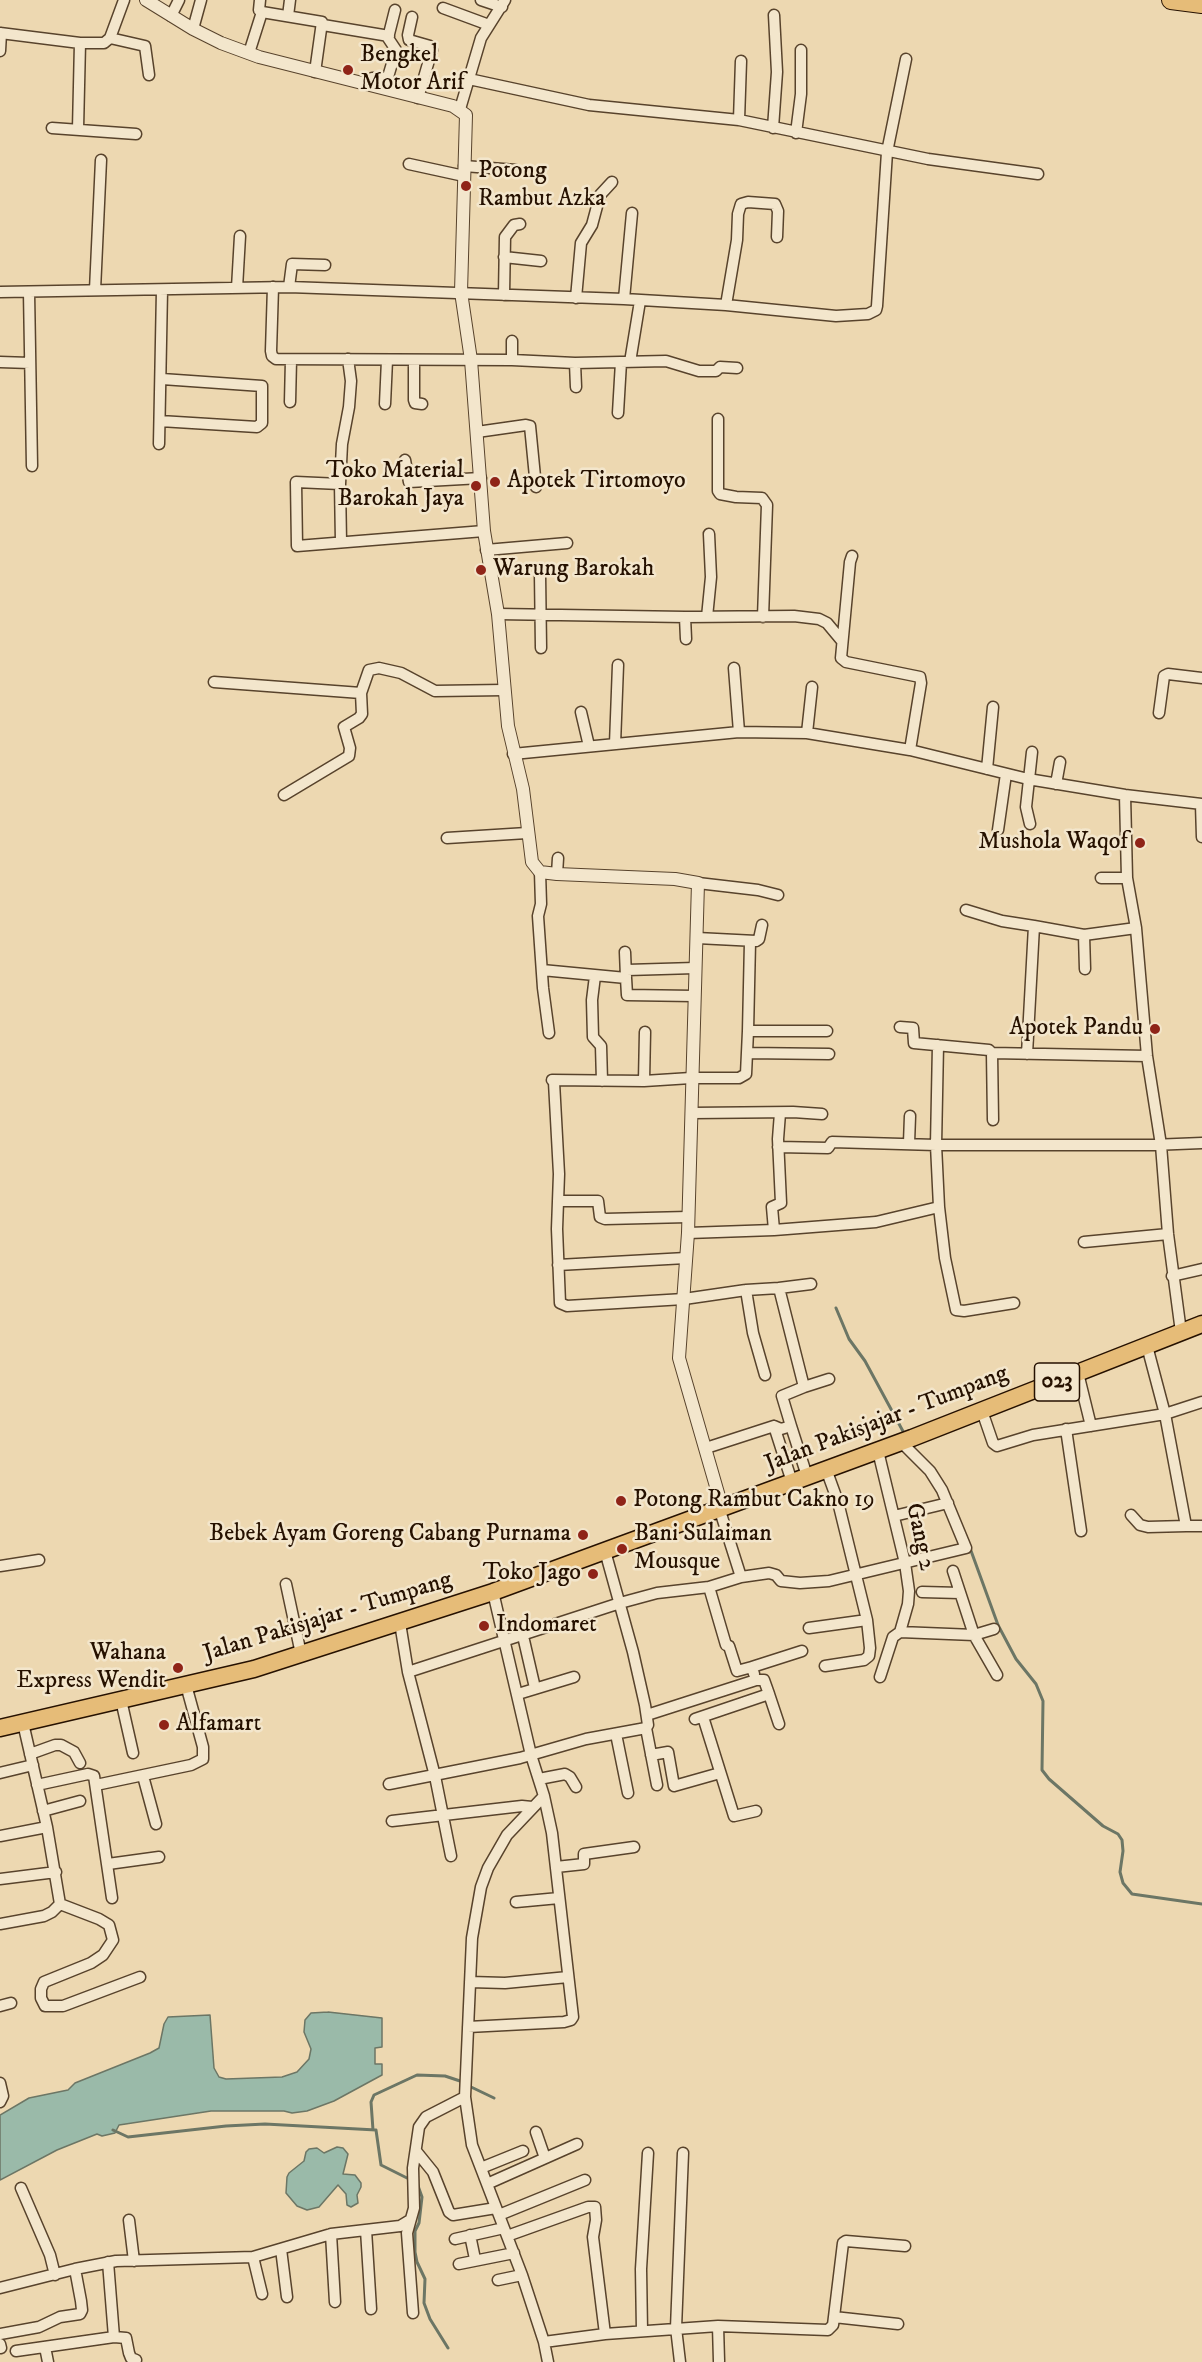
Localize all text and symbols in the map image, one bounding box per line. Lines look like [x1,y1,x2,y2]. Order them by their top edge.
place label: Bengkel Motor Arif [360,42,465,98]
marker: Bengkel Motor Arif [341,63,355,77]
place label: Potong Rambut Azka [478,158,606,214]
marker: Potong Rambut Azka [459,179,473,193]
place label: Toko Material Barokah Jaya [326,458,464,514]
place label: Apotek Tirtomoyo [507,468,686,496]
marker: Apotek Tirtomoyo [488,475,502,489]
marker: Toko Material Barokah Jaya [469,479,483,493]
place label: Warung Barokah [493,556,654,584]
marker: Warung Barokah [474,563,488,577]
place label: Mushola Waqof [978,829,1128,857]
marker: Mushola Waqof [1133,836,1147,850]
place label: Apotek Pandu [1009,1015,1143,1043]
marker: Apotek Pandu [1148,1022,1162,1036]
street label: Jalan Pakisjajar - Tumpang [761,1360,1013,1480]
road number: 023 [1034,1363,1080,1401]
place label: Potong Rambut Cakno 19 [633,1487,875,1515]
marker: Potong Rambut Cakno 19 [614,1494,628,1508]
street label: Gang 2 [898,1501,940,1573]
place label: Bebek Ayam Goreng Cabang Purnama [209,1521,571,1549]
place label: Bani Sulaiman Mousque [634,1521,772,1577]
marker: Bebek Ayam Goreng Cabang Purnama [576,1528,590,1542]
marker: Bani Sulaiman Mousque [615,1542,629,1556]
place label: Toko Jago [483,1560,581,1588]
street label: Jalan Pakisjajar - Tumpang [200,1567,456,1669]
marker: Toko Jago [586,1567,600,1581]
place label: Indomaret [496,1612,597,1640]
marker: Indomaret [477,1619,491,1633]
place label: Wahana Express Wendit [16,1640,166,1696]
marker: Wahana Express Wendit [171,1661,185,1675]
place label: Alfamart [176,1711,261,1739]
marker: Alfamart [157,1718,171,1732]

